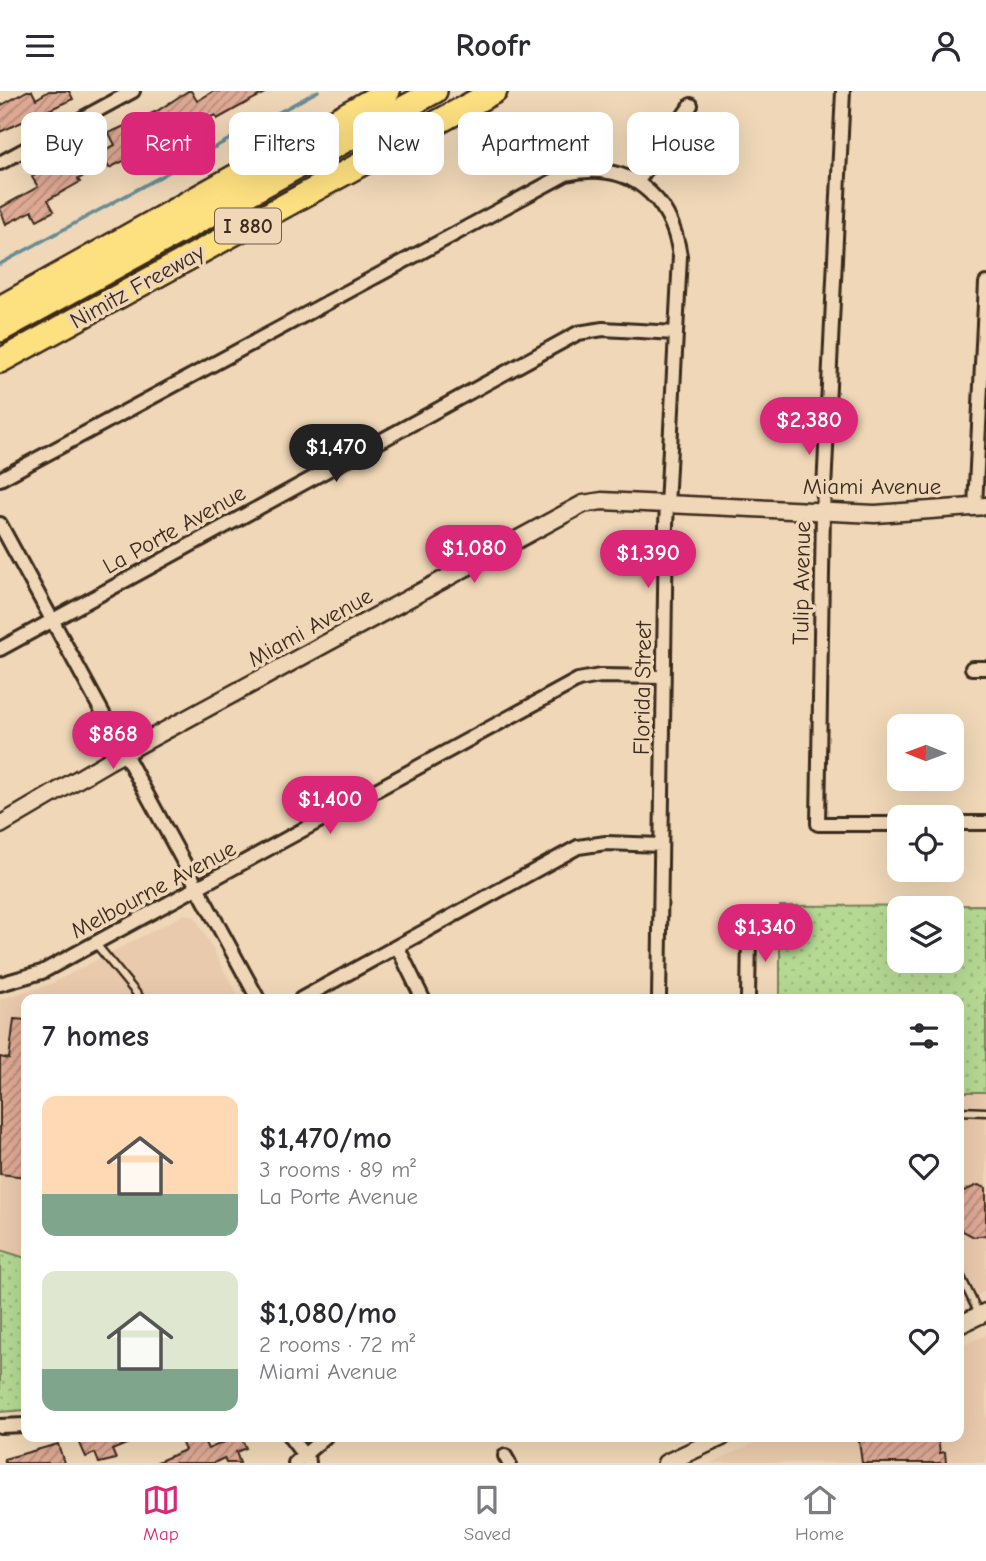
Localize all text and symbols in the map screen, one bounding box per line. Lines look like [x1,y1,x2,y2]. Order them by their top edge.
icon: menu [21,27,59,65]
text: Roofr [456,27,530,64]
icon: person [927,27,965,65]
chip: Buy [21,112,107,175]
chip: Rent [121,112,215,175]
chip: Filters [229,112,339,175]
chip: New [353,112,444,175]
chip: Apartment [458,112,613,175]
chip: House [627,112,739,175]
road number: I 880 [215,209,281,243]
street label: Nimitz Freeway [65,238,210,334]
pin: $2,380 [752,397,866,457]
text: $2,380 [776,406,842,433]
pin: $1,470 [279,425,393,484]
text: $1,470 [305,433,367,460]
street label: Miami Avenue [803,473,941,500]
street label: La Porte Avenue [98,479,250,580]
street label: Tulip Avenue [787,521,816,645]
pin: $1,080 [417,525,531,585]
pin: $1,390 [591,531,705,590]
text: $1,080 [441,534,507,561]
text: $1,390 [616,539,680,566]
street label: Miami Avenue [243,582,377,673]
street label: Florida Street [628,619,657,755]
pin: $868 [72,711,154,771]
north arrow [887,714,964,791]
map controls [887,714,964,973]
text: $868 [88,720,138,747]
pin: $1,400 [273,777,387,836]
text: $1,400 [298,785,362,812]
button: locate [887,805,964,882]
street label: Melbourne Avenue [66,835,240,944]
button: layers [887,896,964,973]
pin: $1,340 [708,905,822,964]
text: $1,340 [734,913,796,940]
icon: filters [905,1017,943,1055]
text: 7 homes [42,1019,149,1054]
text: $1,470/mo [259,1121,392,1156]
icon: home [98,1124,182,1208]
icon: heart [905,1147,943,1185]
text: 3 rooms · 89 m² [259,1156,416,1183]
text: La Porte Avenue [259,1183,418,1210]
text: $1,080/mo [259,1296,397,1331]
icon: home [98,1299,182,1383]
icon: heart [905,1322,943,1360]
text: 2 rooms · 72 m² [259,1331,415,1358]
text: Miami Avenue [259,1358,397,1385]
tab: Map [142,1481,180,1545]
tab: Saved [464,1481,511,1545]
tab: Home [795,1481,844,1545]

